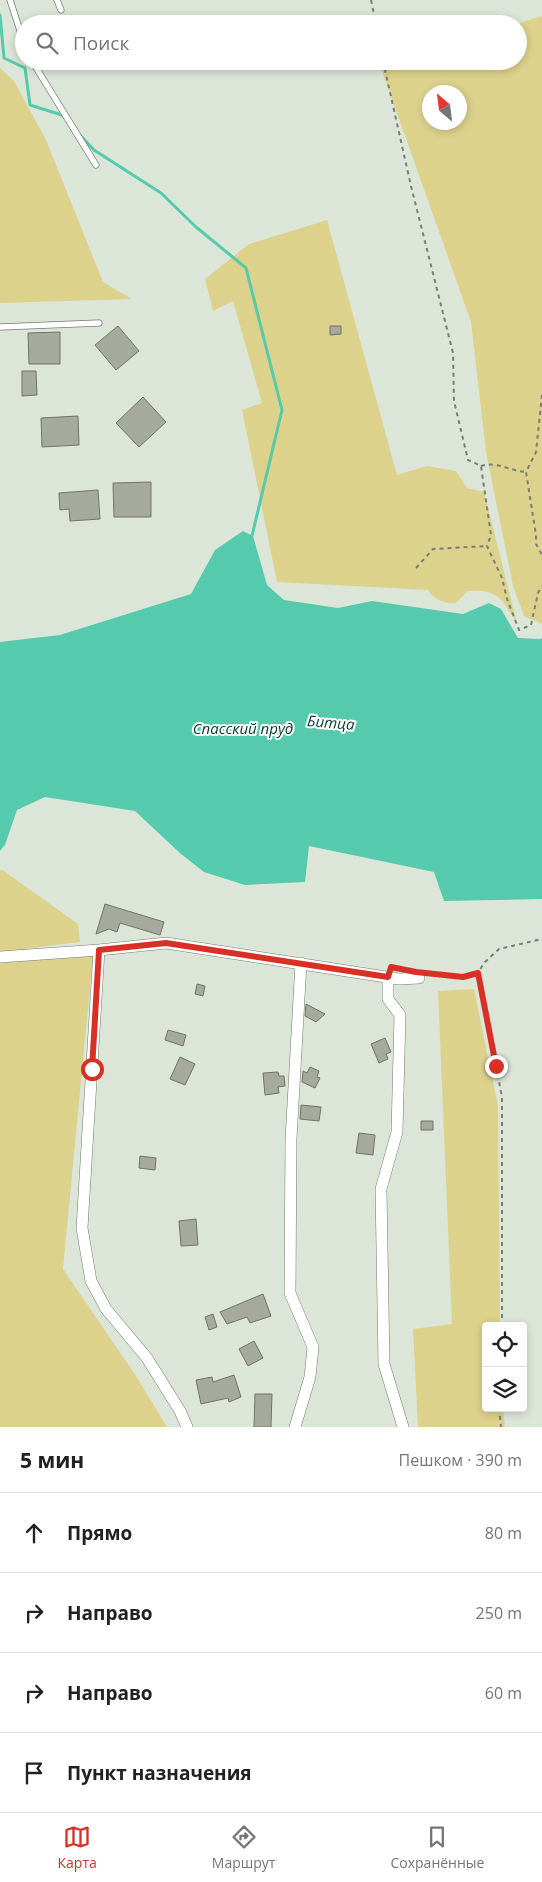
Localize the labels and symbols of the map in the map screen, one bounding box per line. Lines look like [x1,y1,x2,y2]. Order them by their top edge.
north arrow [422,85,467,130]
water label: Битца [306,710,356,734]
water label: Спасский пруд [193,718,293,738]
route end [485,1055,508,1078]
route start [81,1058,104,1081]

